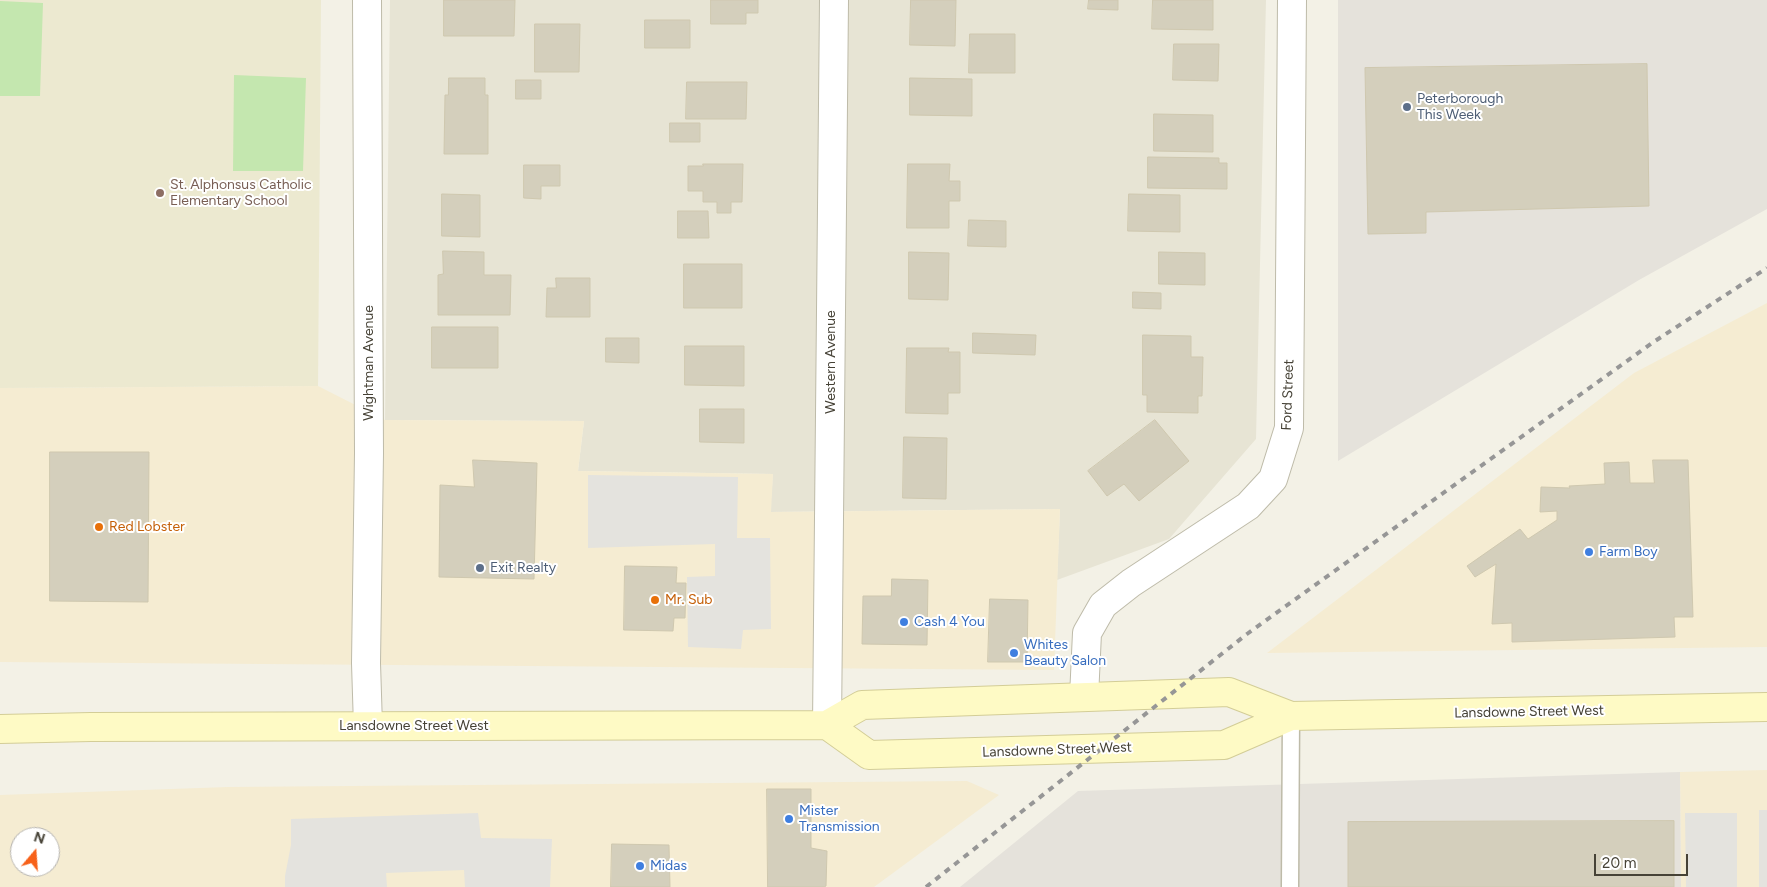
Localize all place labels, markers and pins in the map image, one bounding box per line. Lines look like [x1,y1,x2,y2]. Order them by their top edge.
place label: Peterborough This Week [1417,91,1503,124]
marker: Peterborough This Week [1401,101,1413,113]
place label: St. Alphonsus Catholic Elementary School [170,177,312,210]
marker: St. Alphonsus Catholic Elementary School [154,187,166,199]
place label: Red Lobster [109,519,185,535]
marker: Red Lobster [93,521,105,533]
place label: Farm Boy [1599,544,1658,560]
marker: Farm Boy [1583,546,1595,558]
place label: Exit Realty [490,560,556,576]
marker: Exit Realty [474,562,486,574]
place label: Mr. Sub [665,592,713,608]
marker: Mr. Sub [649,594,661,606]
place label: Cash 4 You [914,614,985,630]
marker: Cash 4 You [898,616,910,628]
place label: Whites Beauty Salon [1024,637,1106,670]
marker: Whites Beauty Salon [1008,647,1020,659]
place label: Mister Transmission [799,803,880,836]
marker: Mister Transmission [783,813,795,825]
place label: Midas [650,858,687,874]
marker: Midas [634,860,646,872]

